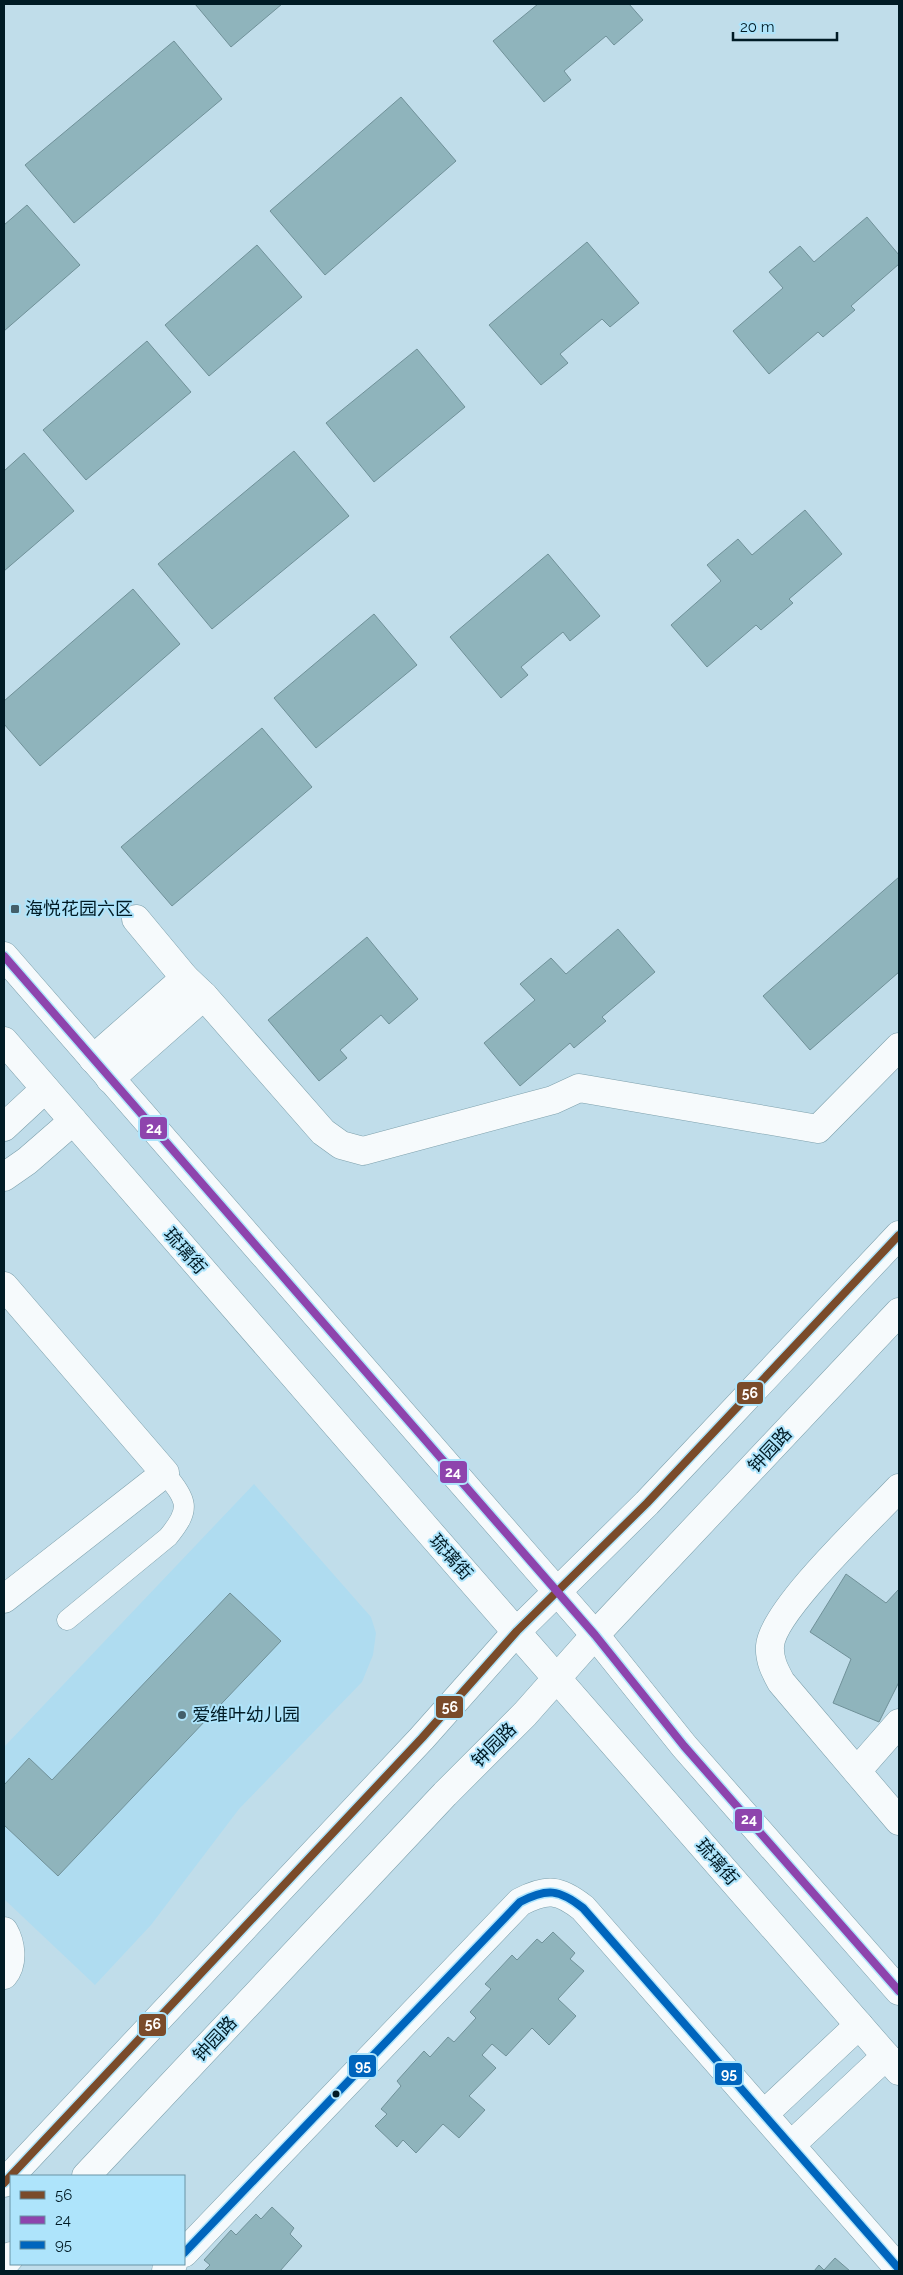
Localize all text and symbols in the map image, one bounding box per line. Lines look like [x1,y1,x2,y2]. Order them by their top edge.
scale bar [733,10,837,42]
text: 20 m [740,18,775,36]
place label: 海悦花园六区 [25,898,133,919]
marker: 海悦花园六区 [9,903,21,915]
line badge: 24 [139,1116,168,1140]
text: 24 [146,1120,162,1136]
street label: 琉璃街 [160,1223,211,1278]
line badge: 56 [736,1381,764,1405]
text: 56 [742,1385,758,1401]
street label: 钟园路 [744,1423,796,1477]
line badge: 24 [439,1460,468,1484]
text: 24 [445,1464,461,1480]
street label: 琉璃街 [426,1530,477,1584]
line badge: 56 [435,1695,464,1719]
text: 56 [442,1699,458,1715]
place label: 爱维叶幼儿园 [192,1704,300,1725]
marker: 爱维叶幼儿园 [176,1709,188,1721]
street label: 钟园路 [467,1718,520,1771]
line badge: 24 [734,1808,763,1832]
text: 24 [741,1811,757,1827]
street label: 琉璃街 [692,1834,743,1889]
street label: 钟园路 [189,2012,241,2066]
line badge: 56 [138,2013,167,2037]
text: 56 [145,2016,161,2032]
line badge: 95 [348,2054,377,2078]
text: 95 [355,2058,371,2074]
line badge: 95 [714,2062,743,2086]
text: 95 [721,2066,737,2082]
unlabelled marker [331,2089,341,2099]
legend [10,2175,185,2265]
text: 56 [55,2186,72,2204]
text: 24 [55,2211,71,2229]
text: 95 [55,2236,72,2254]

